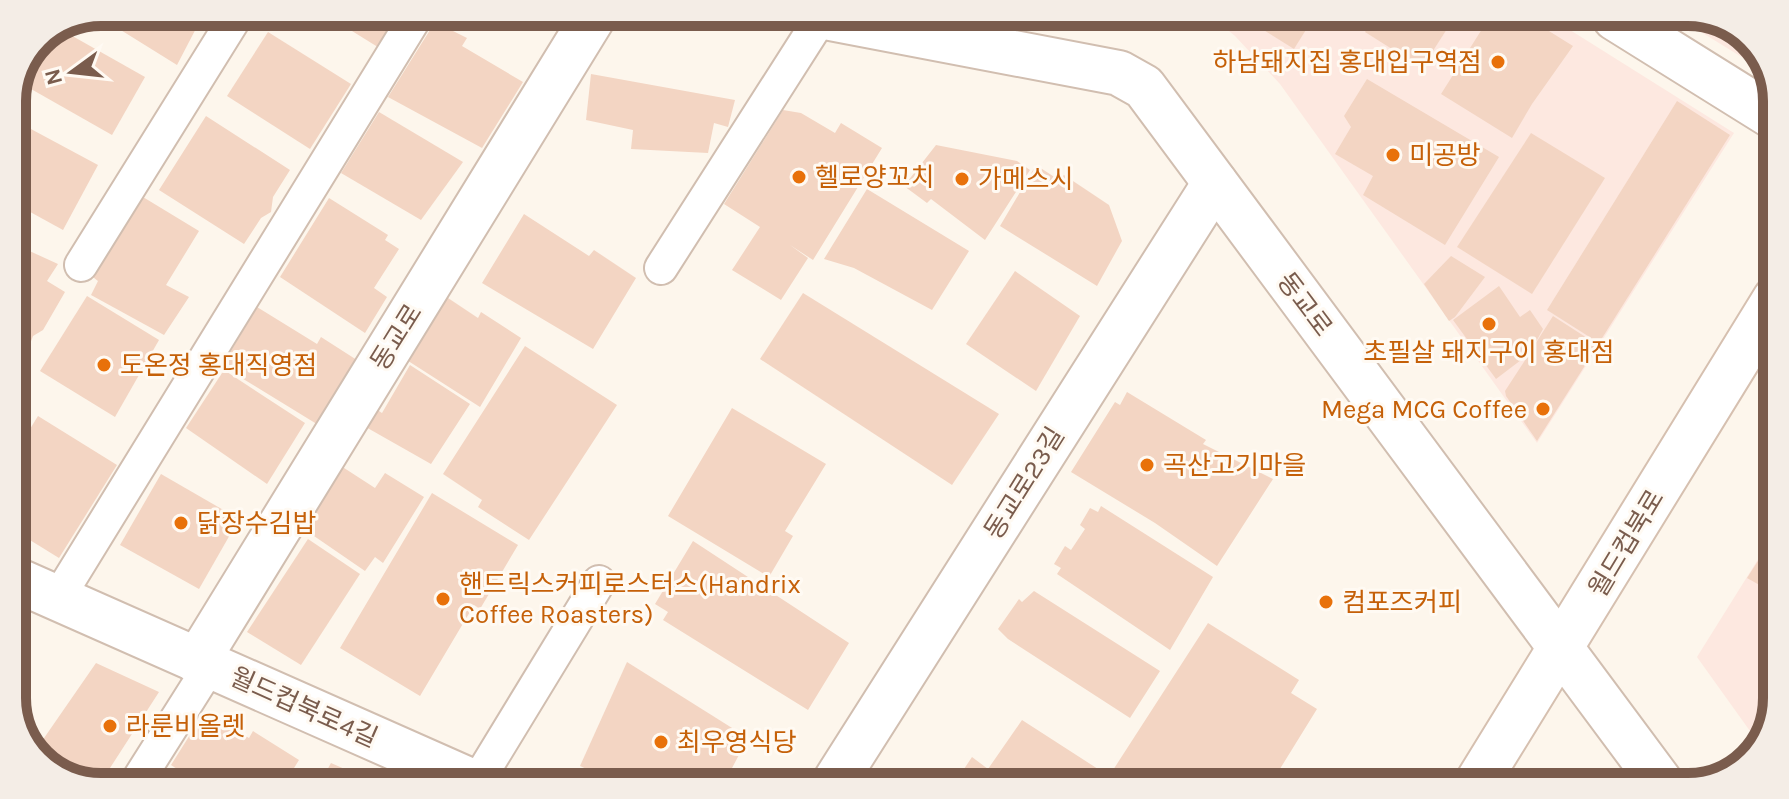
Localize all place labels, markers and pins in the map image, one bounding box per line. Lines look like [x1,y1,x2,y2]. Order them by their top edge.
place label: 하남돼지집 홍대입구역점 [1213,47,1482,78]
marker: 하남돼지집 홍대입구역점 [1489,53,1507,71]
place label: 미공방 [1409,140,1481,171]
marker: 미공방 [1384,146,1402,164]
place label: 헬로양꼬치 [815,162,935,193]
place label: 가메스시 [978,164,1074,195]
marker: 헬로양꼬치 [790,168,808,186]
marker: 가메스시 [953,170,971,188]
marker: 초필살 돼지구이 홍대점 [1480,315,1498,333]
place label: 초필살 돼지구이 홍대점 [1363,337,1615,368]
place label: 도온정 홍대직영점 [120,350,318,381]
marker: 도온정 홍대직영점 [95,356,113,374]
place label: Mega MCG Coffee [1321,394,1527,425]
marker: Mega MCG Coffee [1534,400,1552,418]
place label: 곡산고기마을 [1163,450,1307,481]
marker: 곡산고기마을 [1138,456,1156,474]
place label: 닭장수김밥 [197,508,317,539]
marker: 닭장수김밥 [172,514,190,532]
place label: 핸드릭스커피로스터스(Handrix Coffee Roasters) [459,569,801,630]
place label: 컴포즈커피 [1342,587,1462,618]
marker: 핸드릭스커피로스터스(Handrix Coffee Roasters) [434,590,452,608]
marker: 컴포즈커피 [1317,593,1335,611]
place label: 라룬비올렛 [126,711,246,742]
marker: 라룬비올렛 [101,717,119,735]
place label: 최우영식당 [677,727,797,758]
marker: 최우영식당 [652,733,670,751]

